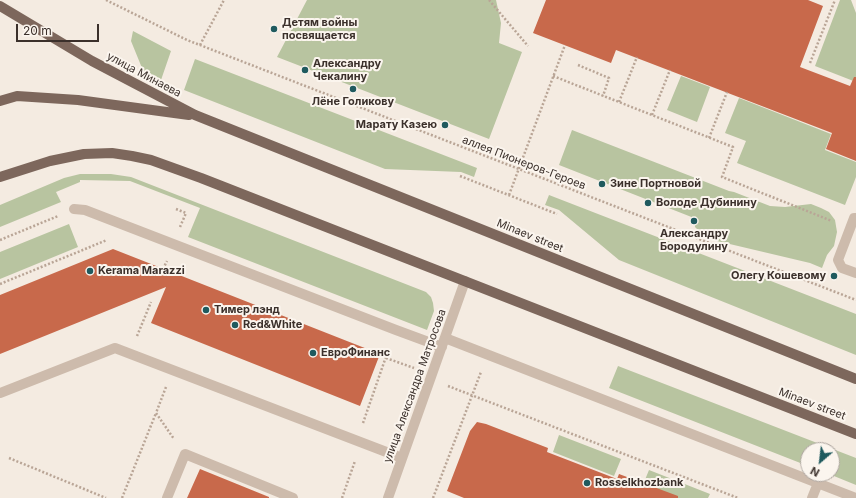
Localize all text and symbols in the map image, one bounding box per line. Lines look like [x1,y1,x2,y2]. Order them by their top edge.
scale bar [18,16,101,42]
place label: Детям войны посвящается [282,16,357,42]
text: 20 m [23,23,52,38]
marker: Детям войны посвящается [269,24,279,34]
street label: улица Минаева [105,50,183,100]
place label: Александру Чекалину [313,57,381,83]
marker: Александру Чекалину [300,65,310,75]
marker: Лёне Голикову [348,84,358,94]
place label: Лёне Голикову [312,95,394,109]
place label: Марату Казею [356,118,437,132]
marker: Марату Казею [440,120,450,130]
street label: аллея Пионеров-Героев [460,133,588,193]
place label: Зине Портновой [610,177,701,191]
marker: Зине Портновой [597,179,607,189]
place label: Володе Дубинину [656,196,757,210]
marker: Володе Дубинину [643,198,653,208]
marker: Александру Бородулину [689,216,699,226]
street label: Minaev street [495,217,565,255]
place label: Александру Бородулину [660,227,728,253]
place label: Kerama Marazzi [98,264,185,278]
marker: Kerama Marazzi [85,266,95,276]
place label: Олегу Кошевому [731,269,826,283]
marker: Олегу Кошевому [829,271,839,281]
place label: Тимер лэнд [214,303,280,317]
marker: Тимер лэнд [201,305,211,315]
street label: улица Александра Матросова [381,307,449,465]
place label: Red&White [243,318,302,332]
marker: Red&White [230,320,240,330]
place label: ЕвроФинанс [321,346,390,360]
marker: ЕвроФинанс [308,348,318,358]
street label: Minaev street [777,385,847,423]
north arrow [800,442,840,482]
text: N [808,464,822,480]
place label: Rosselkhozbank [595,476,683,490]
marker: Rosselkhozbank [582,478,592,488]

